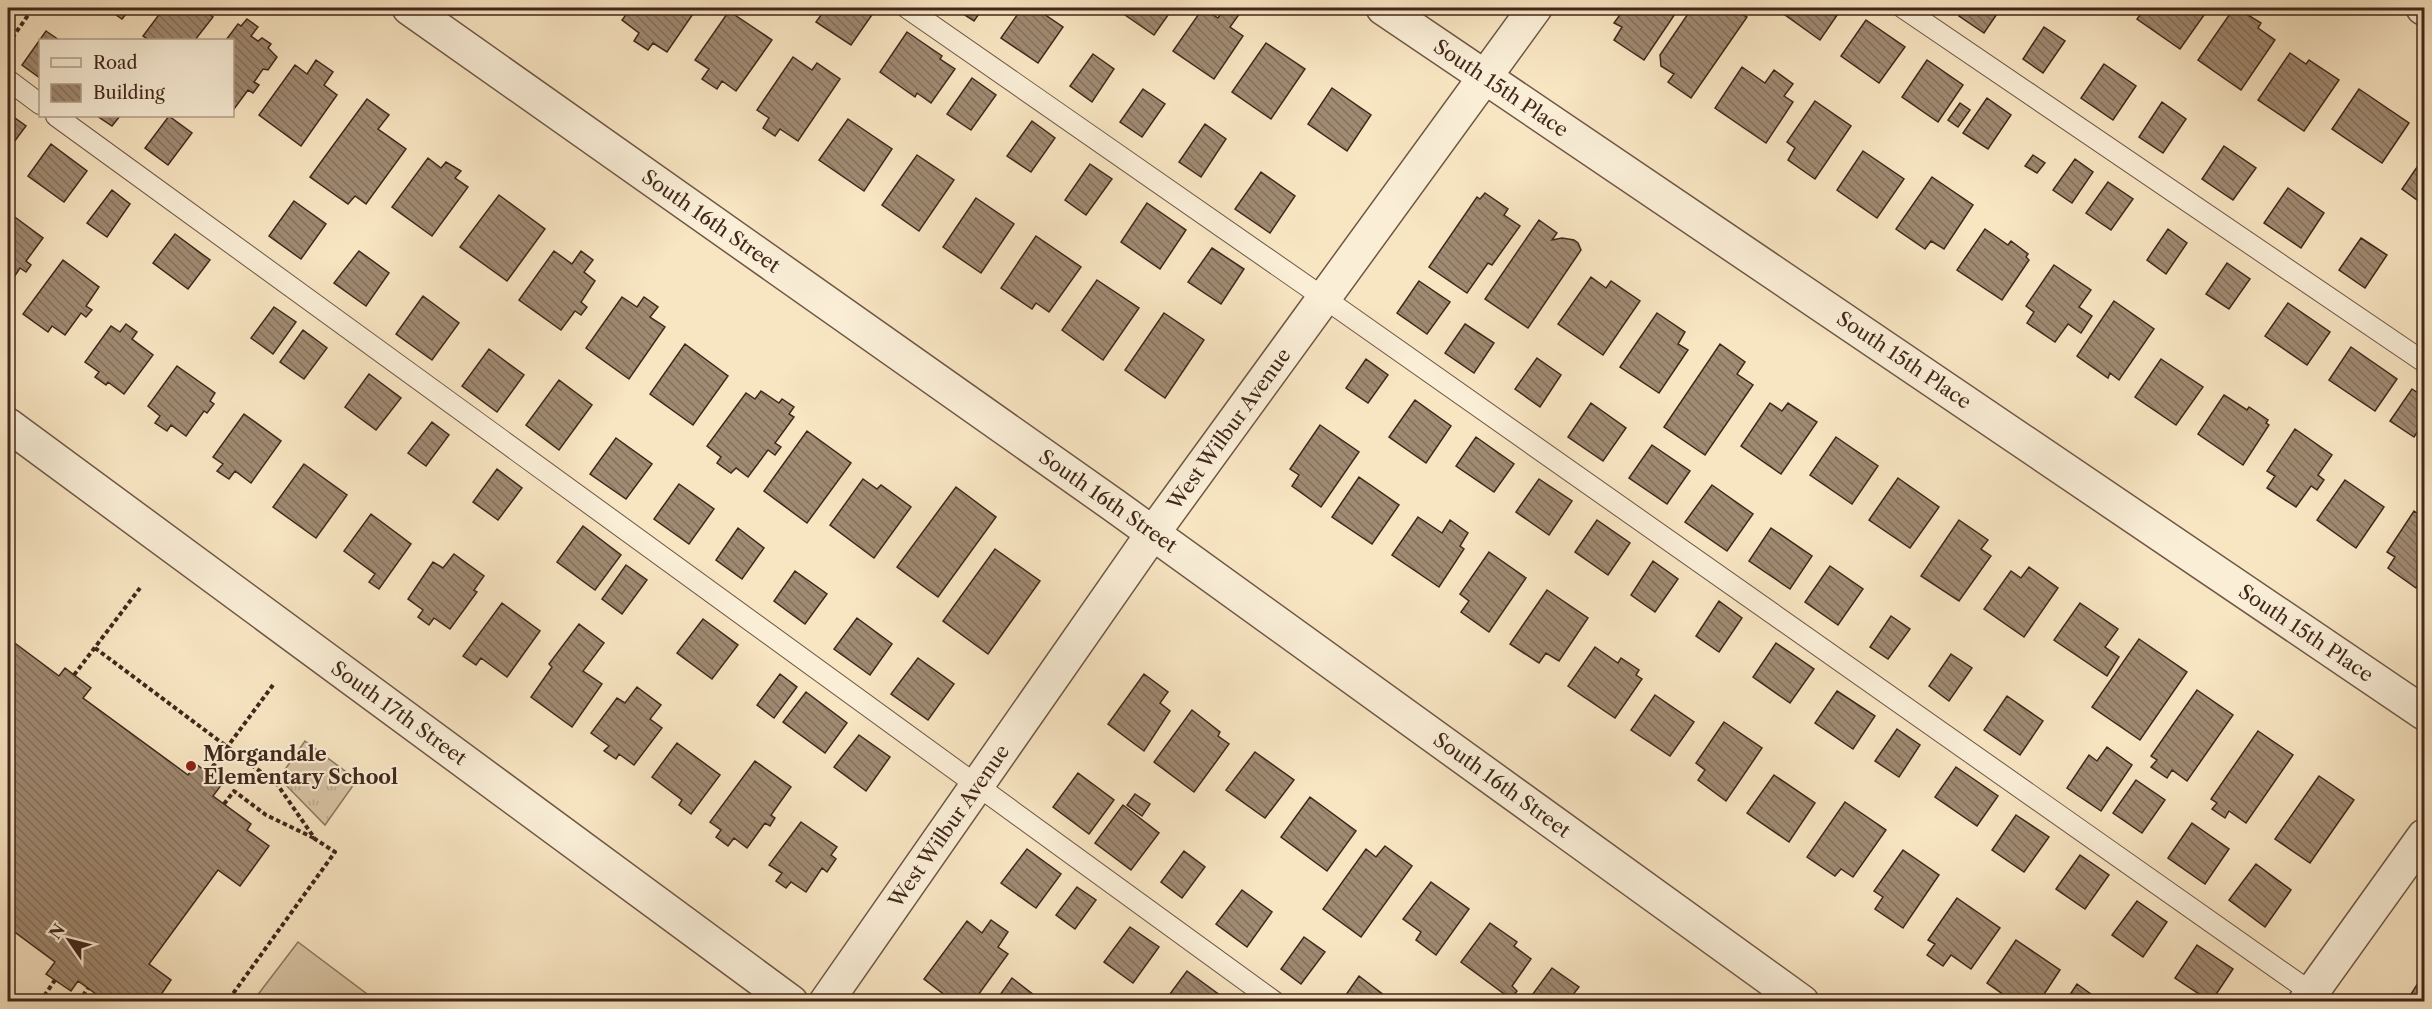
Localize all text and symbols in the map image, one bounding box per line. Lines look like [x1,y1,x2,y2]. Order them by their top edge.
street label: South 15th Place [1429,34,1573,142]
legend [39,39,234,117]
text: Road [93,52,138,74]
text: Building [93,82,165,104]
street label: South 16th Street [637,164,785,278]
street label: South 15th Place [1832,306,1976,414]
street label: West Wilbur Avenue [1162,344,1296,515]
street label: South 16th Street [1034,444,1182,558]
street label: South 15th Place [2234,579,2378,687]
street label: South 17th Street [327,656,471,770]
street label: South 16th Street [1429,727,1575,843]
street label: West Wilbur Avenue [883,740,1014,913]
place label: Morgandale Elementary School [203,742,398,789]
marker: Morgandale Elementary School [184,759,198,773]
north arrow [39,910,99,970]
text: N [45,920,69,943]

